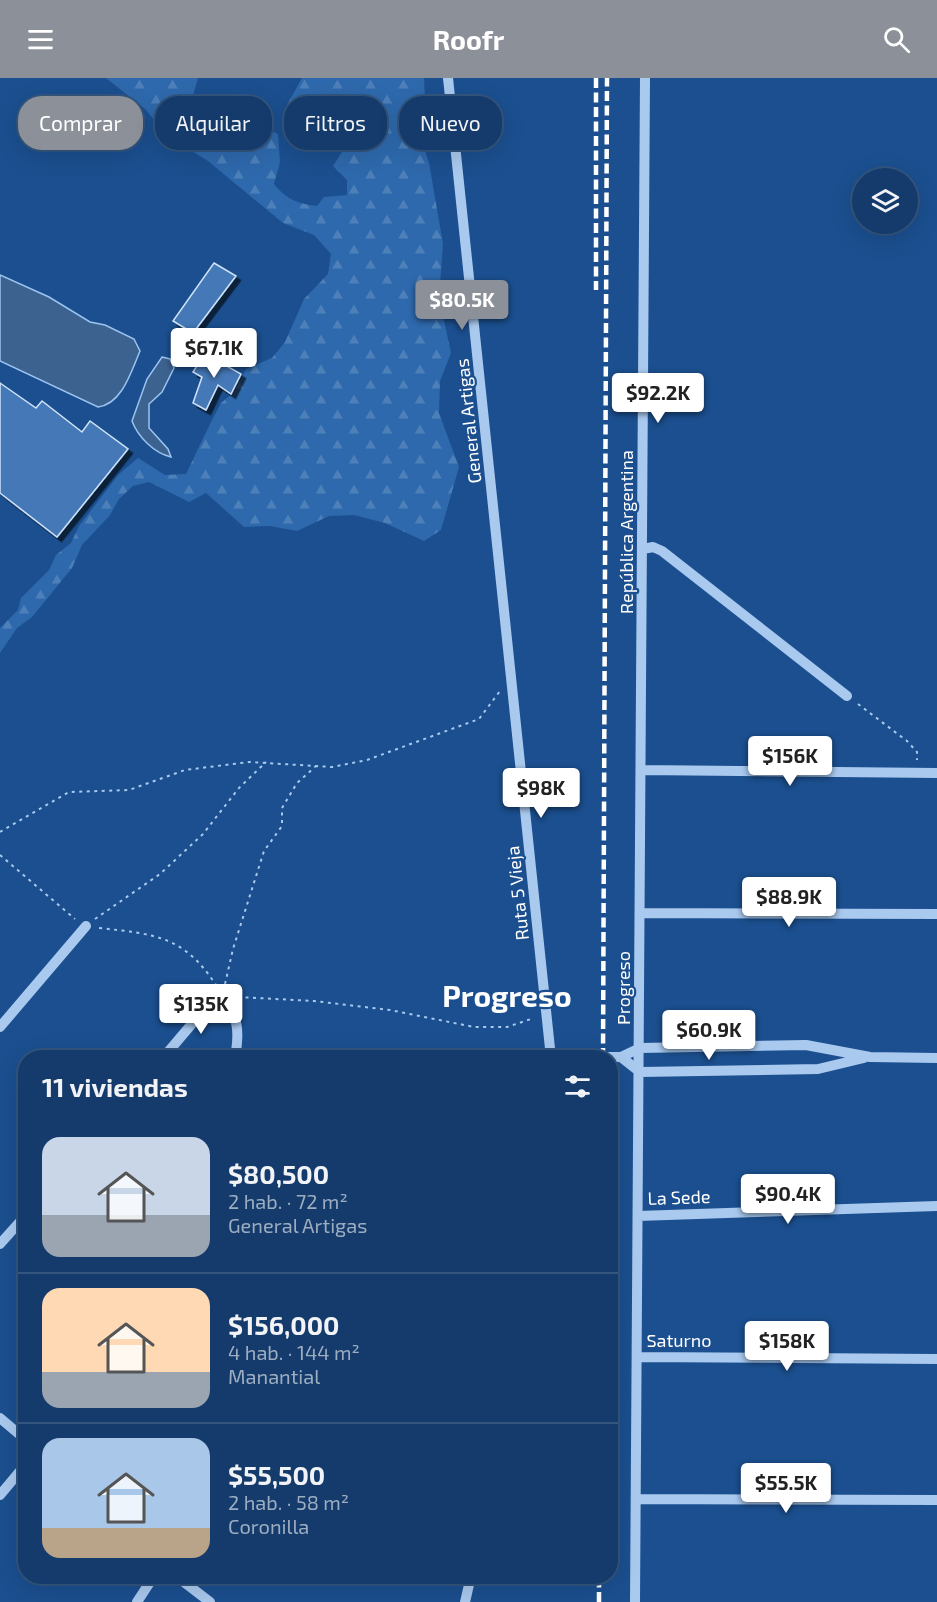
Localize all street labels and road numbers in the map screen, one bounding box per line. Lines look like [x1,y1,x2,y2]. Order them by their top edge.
street label: General Artigas [451,358,485,485]
street label: República Argentina [615,450,637,614]
street label: Ruta 5 Vieja [501,845,533,941]
street label: Progreso [612,951,634,1025]
street label: La Sede [647,1185,711,1209]
street label: Saturno [647,1329,712,1351]

